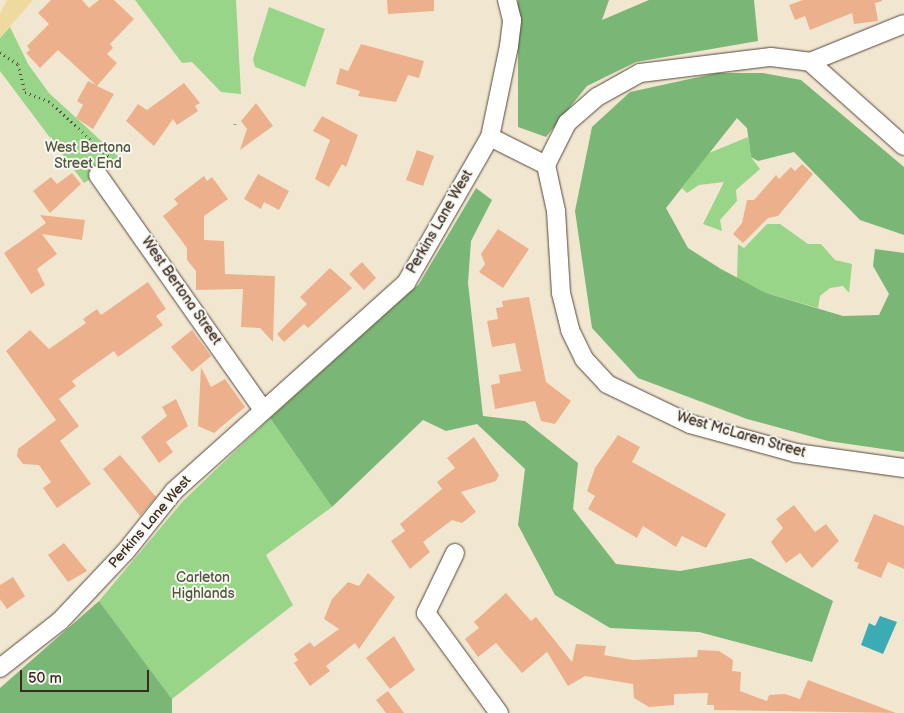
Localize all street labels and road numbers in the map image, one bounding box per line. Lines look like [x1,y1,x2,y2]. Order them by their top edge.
street label: Perkins Lane West [403,167,477,277]
street label: West Bertona Street [137,234,225,348]
street label: West McLaren Street [674,409,808,461]
street label: Perkins Lane West [105,472,195,572]

